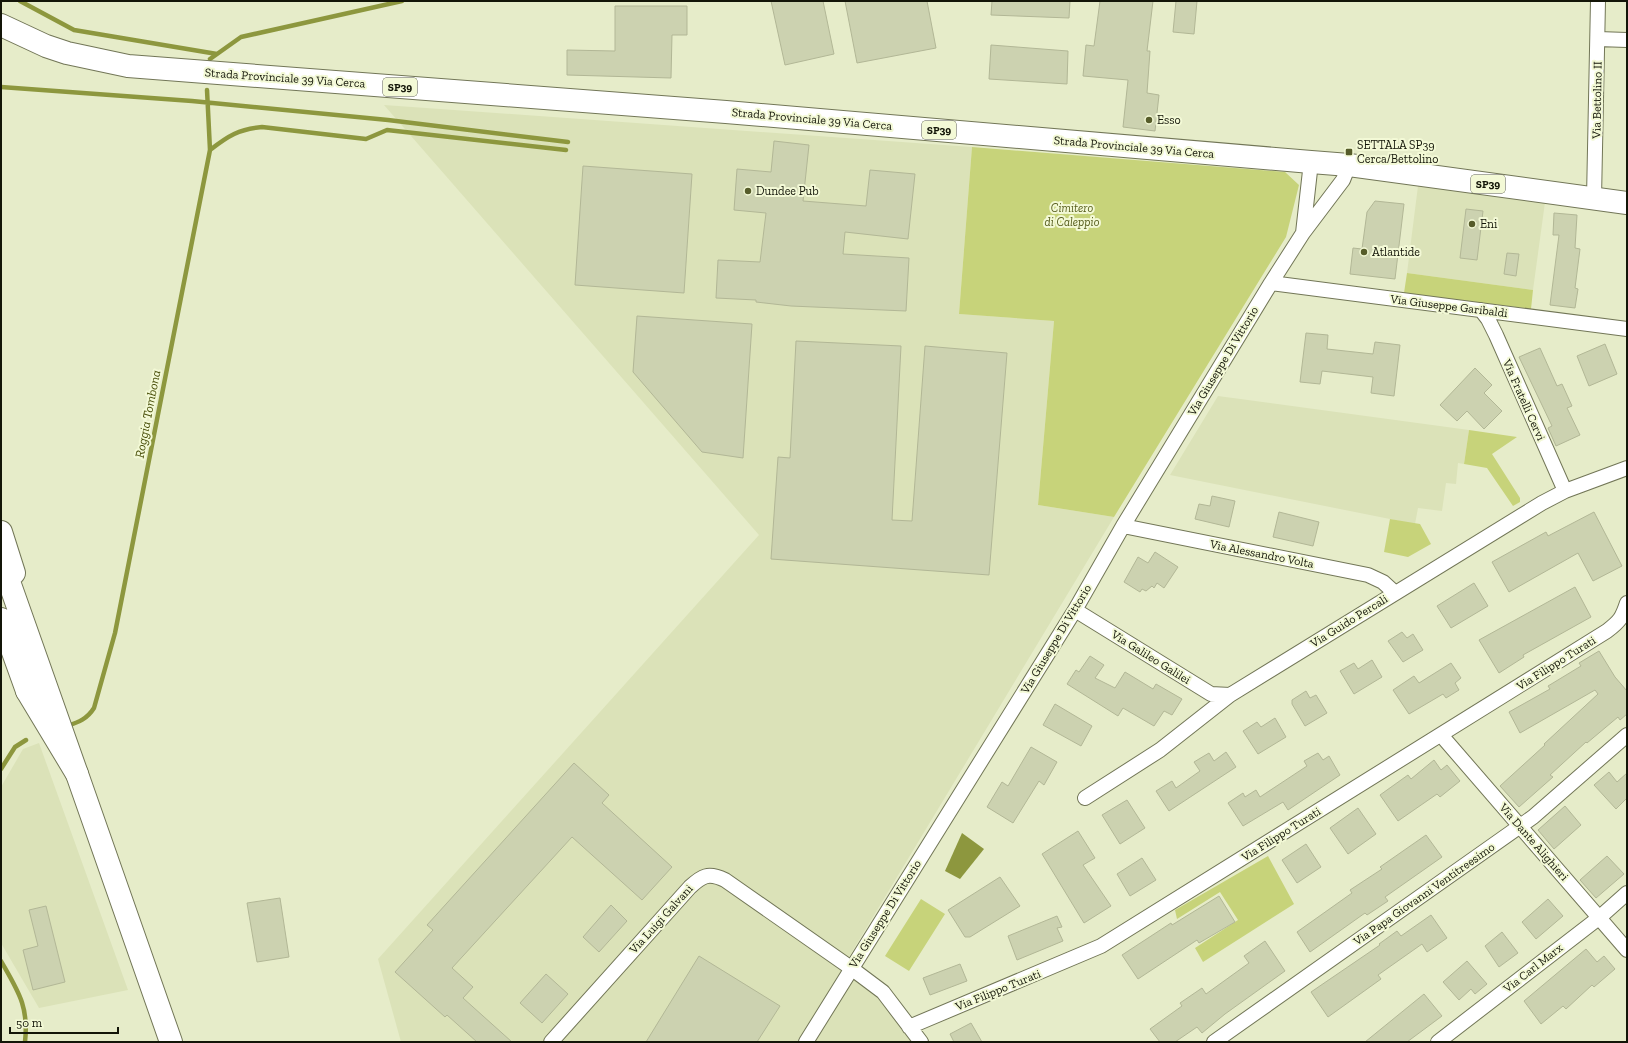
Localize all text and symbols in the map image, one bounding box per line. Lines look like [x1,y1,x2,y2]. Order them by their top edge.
street label: Via Bettolino II [1589,61,1605,140]
street label: Strada Provinciale 39 Via Cerca [204,65,366,91]
road number: SP39 [383,78,417,96]
street label: Strada Provinciale 39 Via Cerca [731,105,893,133]
place label: Esso [1157,113,1181,127]
marker: Esso [1144,115,1154,125]
road number: SP39 [922,121,956,139]
street label: Strada Provinciale 39 Via Cerca [1053,133,1215,161]
place label: SETTALA SP39 Cerca/Bettolino [1357,138,1438,166]
marker: SETTALA SP39 Cerca/Bettolino [1344,147,1354,157]
road number: SP39 [1471,175,1505,193]
place label: Dundee Pub [756,184,819,198]
marker: Dundee Pub [743,186,753,196]
park label: Cimitero di Caleppio [1045,201,1100,229]
place label: Eni [1480,217,1498,231]
marker: Eni [1467,219,1477,229]
place label: Atlantide [1372,245,1420,259]
marker: Atlantide [1359,247,1369,257]
street label: Via Giuseppe Garibaldi [1389,292,1509,320]
street label: Via Giuseppe Di Vittorio [1184,304,1261,419]
street label: Via Fratelli Cervi [1499,356,1548,443]
water label: Roggia Tombona [132,369,163,459]
street label: Via Alessandro Volta [1208,537,1315,571]
street label: Via Giuseppe Di Vittorio [1017,582,1094,697]
street label: Via Guido Percali [1307,591,1391,651]
street label: Via Galileo Galilei [1108,627,1194,687]
street label: Via Filippo Turati [1513,633,1599,694]
street label: Via Dante Alighieri [1496,800,1572,884]
street label: Via Filippo Turati [1238,804,1324,865]
street label: Via Papa Giovanni Ventitreesimo [1350,840,1497,949]
street label: Via Giuseppe Di Vittorio [845,857,924,972]
street label: Via Luigi Galvani [626,881,696,957]
street label: Via Carl Marx [1500,941,1565,996]
street label: Via Filippo Turati [952,966,1043,1014]
scale bar [10,1009,118,1035]
text: 50 m [16,1016,43,1030]

